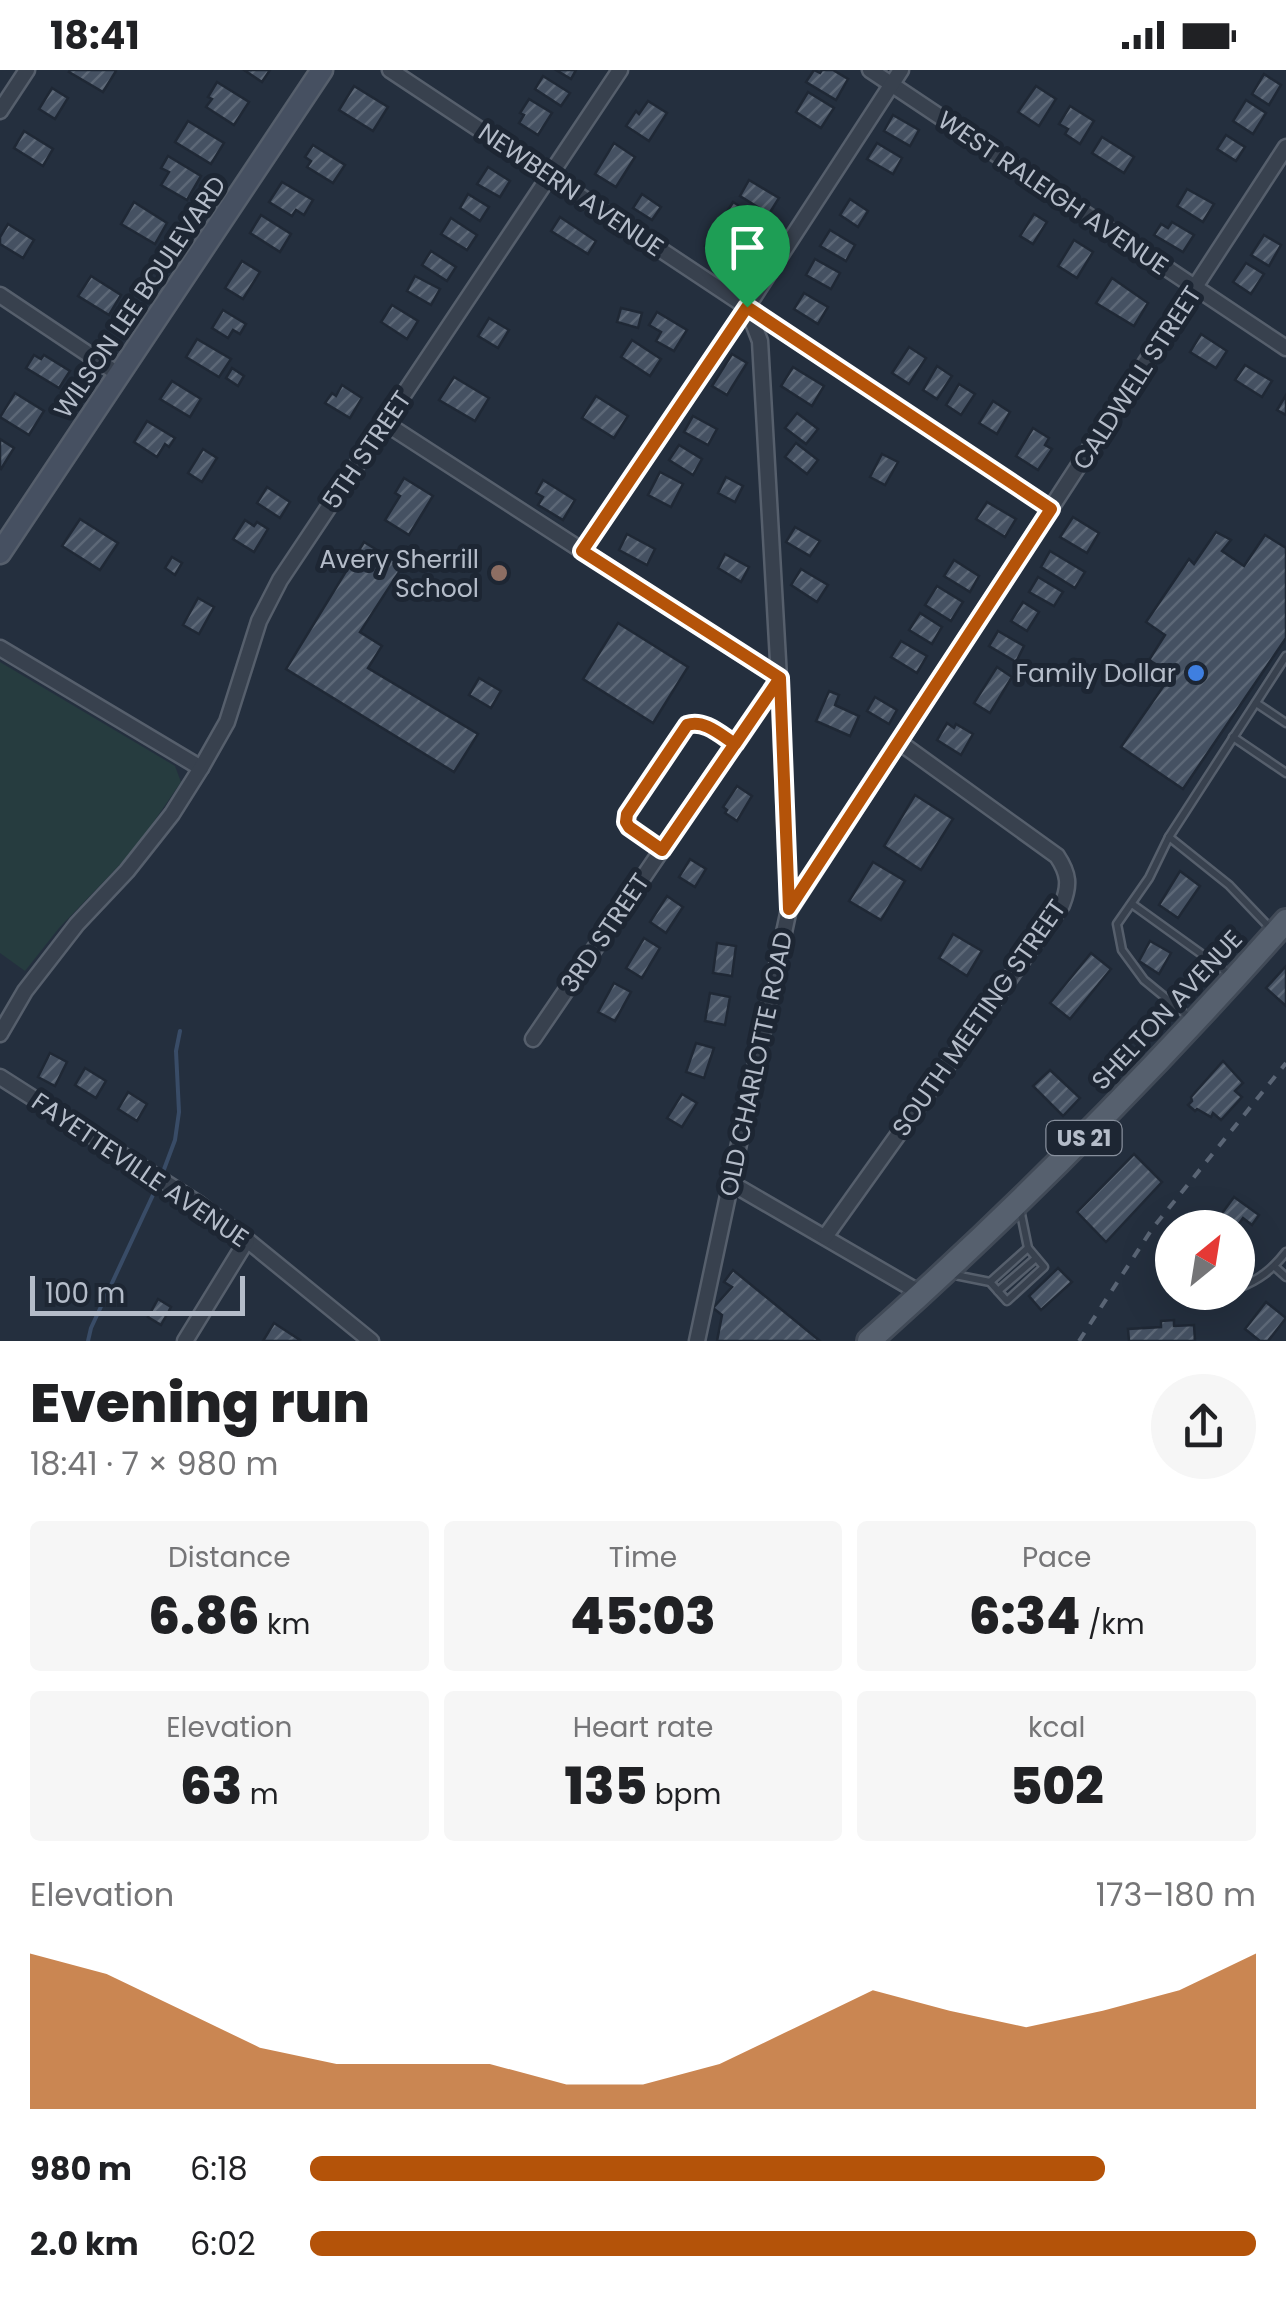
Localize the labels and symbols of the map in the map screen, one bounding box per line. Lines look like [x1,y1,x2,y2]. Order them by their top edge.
street label: WEST RALEIGH AVENUE [931,103,1175,283]
street label: NEWBERN AVENUE [472,115,670,265]
street label: WILSON LEE BOULEVARD [46,169,234,425]
pin [705,205,790,308]
street label: CALDWELL STREET [1064,279,1210,477]
street label: 5TH STREET [315,384,419,516]
place label: Avery Sherrill School [319,542,479,606]
marker: Avery Sherrill School [488,562,510,584]
place label: Family Dollar [1015,656,1176,691]
marker: Family Dollar [1185,662,1207,684]
street label: 3RD STREET [552,866,658,1000]
street label: SOUTH MEETING STREET [884,893,1074,1143]
street label: SHELTON AVENUE [1084,922,1250,1098]
street label: OLD CHARLOTTE ROAD [711,928,801,1200]
street label: FAYETTEVILLE AVENUE [25,1084,255,1256]
road number: US 21 [1046,1121,1122,1155]
north arrow [1155,1210,1255,1310]
scale bar [30,1271,245,1316]

